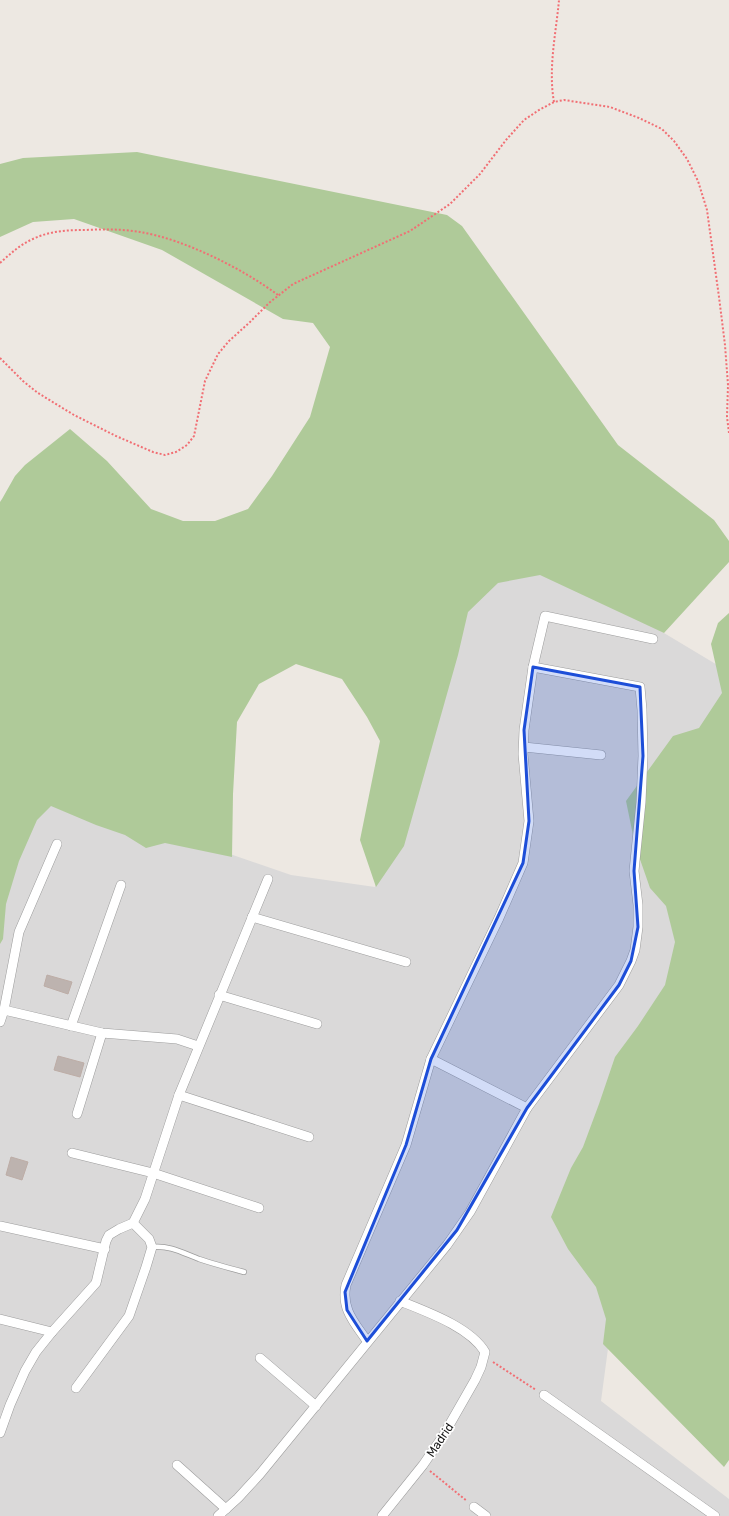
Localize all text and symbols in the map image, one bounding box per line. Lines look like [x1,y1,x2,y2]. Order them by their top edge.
street label: Madrid [424,1420,456,1460]

